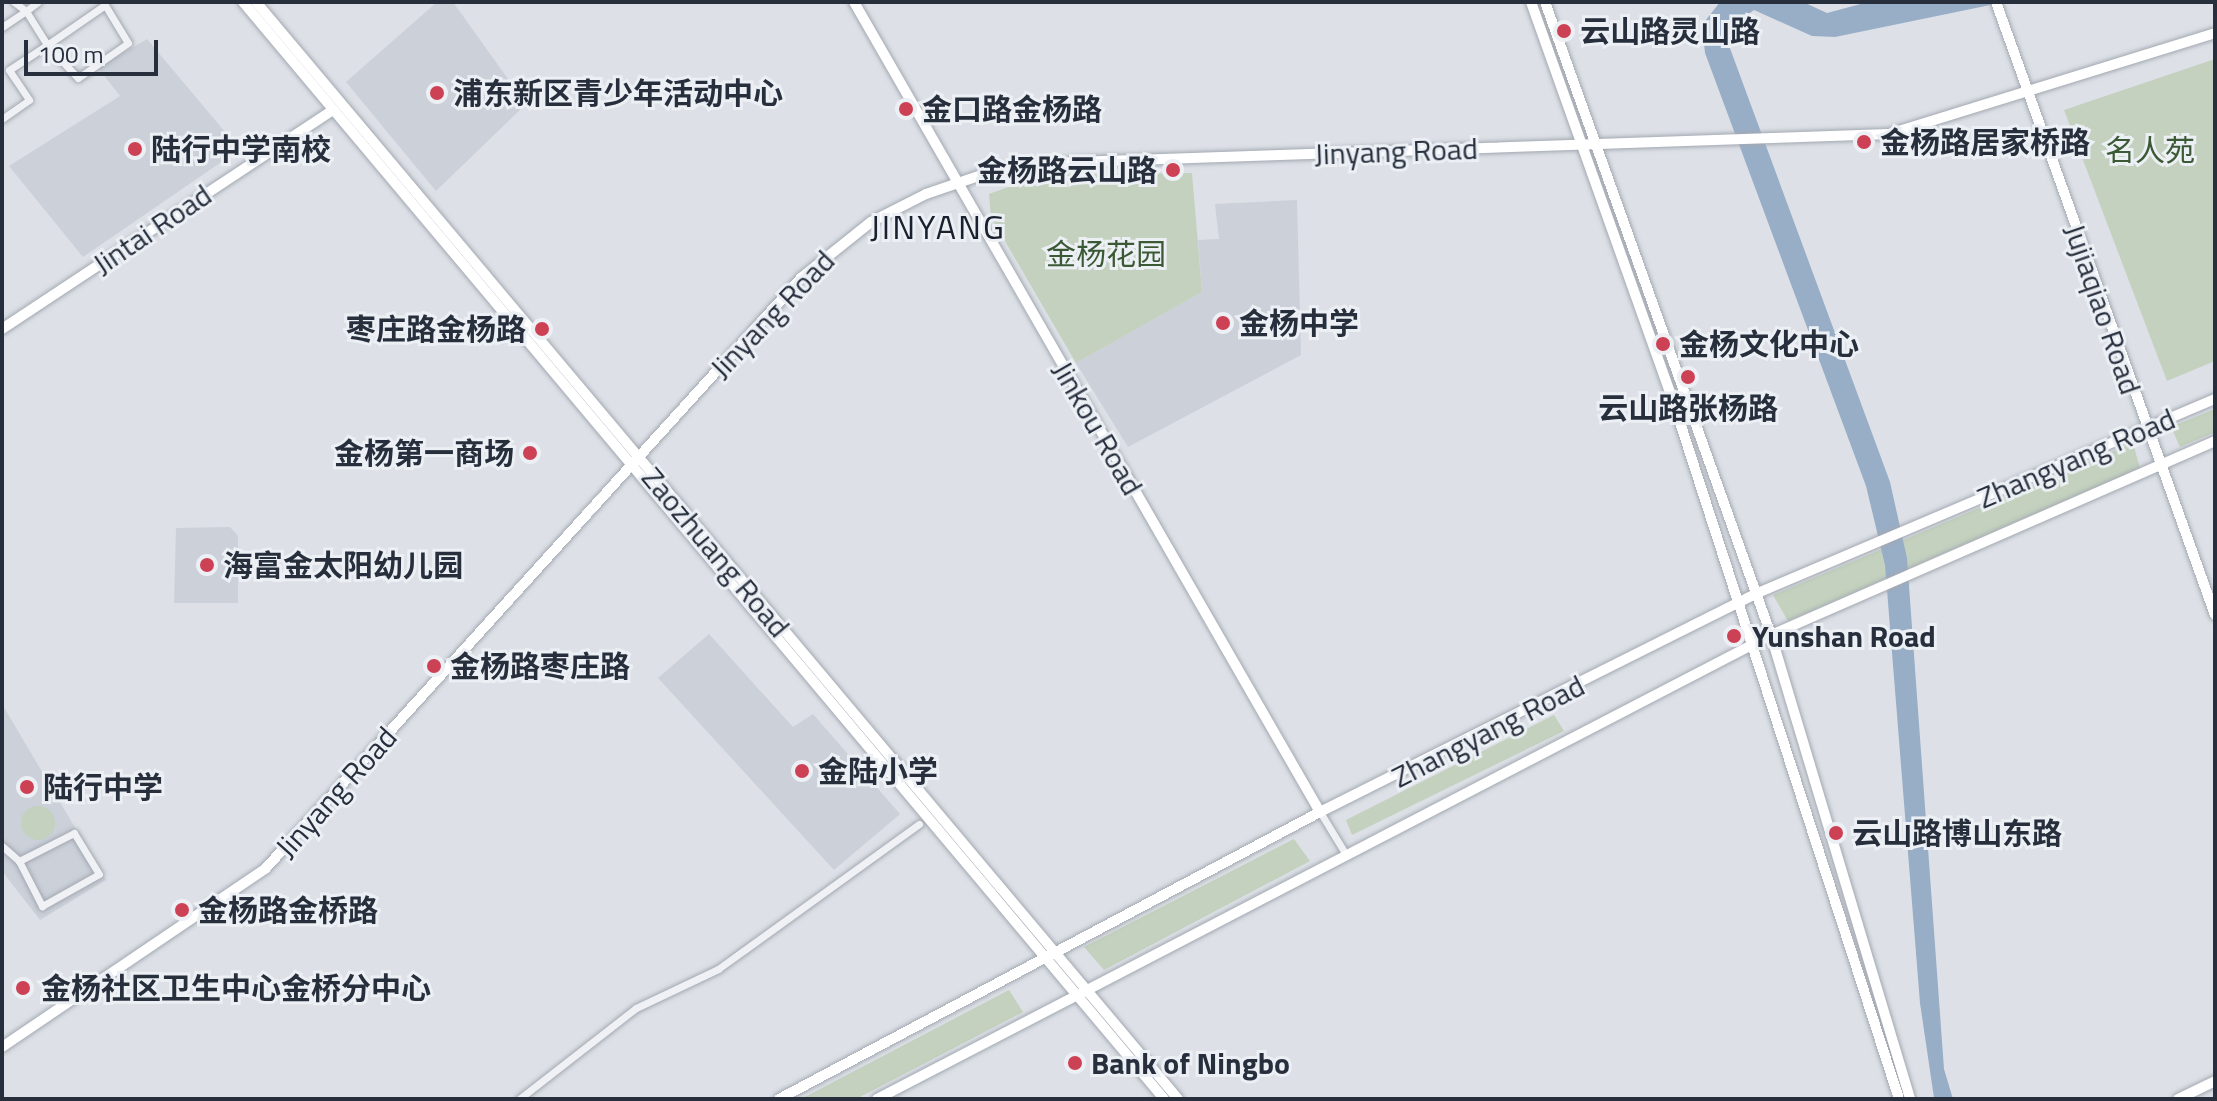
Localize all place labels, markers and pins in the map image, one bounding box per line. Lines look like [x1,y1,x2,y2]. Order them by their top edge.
place label: 云山路灵山路 [1580,13,1760,49]
marker: 云山路灵山路 [1555,22,1573,40]
place label: 浦东新区青少年活动中心 [453,75,783,111]
marker: 浦东新区青少年活动中心 [428,84,446,102]
place label: 金口路金杨路 [922,91,1102,127]
marker: 金口路金杨路 [897,100,915,118]
place label: 金杨路居家桥路 [1880,124,2090,160]
place label: 陆行中学南校 [151,131,331,167]
marker: 金杨路居家桥路 [1855,133,1873,151]
marker: 陆行中学南校 [126,140,144,158]
place label: 金杨路云山路 [977,152,1157,188]
marker: 金杨路云山路 [1164,161,1182,179]
place label: 金杨中学 [1239,305,1359,341]
place label: 枣庄路金杨路 [346,311,526,347]
marker: 金杨中学 [1214,314,1232,332]
marker: 枣庄路金杨路 [533,320,551,338]
place label: 金杨文化中心 [1679,326,1859,362]
marker: 金杨文化中心 [1654,335,1672,353]
marker: 云山路张杨路 [1679,368,1697,386]
place label: 云山路张杨路 [1598,390,1778,426]
place label: 金杨第一商场 [334,435,514,471]
marker: 金杨第一商场 [521,444,539,462]
place label: 海富金太阳幼儿园 [223,547,463,583]
marker: 海富金太阳幼儿园 [198,556,216,574]
place label: Yunshan Road [1752,618,1936,654]
marker: Yunshan Road [1723,625,1745,647]
place label: 金杨路枣庄路 [450,648,630,684]
marker: 金杨路枣庄路 [425,657,443,675]
place label: 金陆小学 [818,753,938,789]
marker: 金陆小学 [793,762,811,780]
place label: 陆行中学 [43,769,163,805]
marker: 陆行中学 [18,778,36,796]
place label: 云山路博山东路 [1852,815,2062,851]
marker: 云山路博山东路 [1827,824,1845,842]
place label: 金杨路金桥路 [198,892,378,928]
marker: 金杨路金桥路 [173,901,191,919]
place label: 金杨社区卫生中心金桥分中心 [41,970,431,1006]
marker: 金杨社区卫生中心金桥分中心 [12,977,34,999]
place label: Bank of Ningbo [1091,1045,1290,1081]
marker: Bank of Ningbo [1066,1054,1084,1072]

